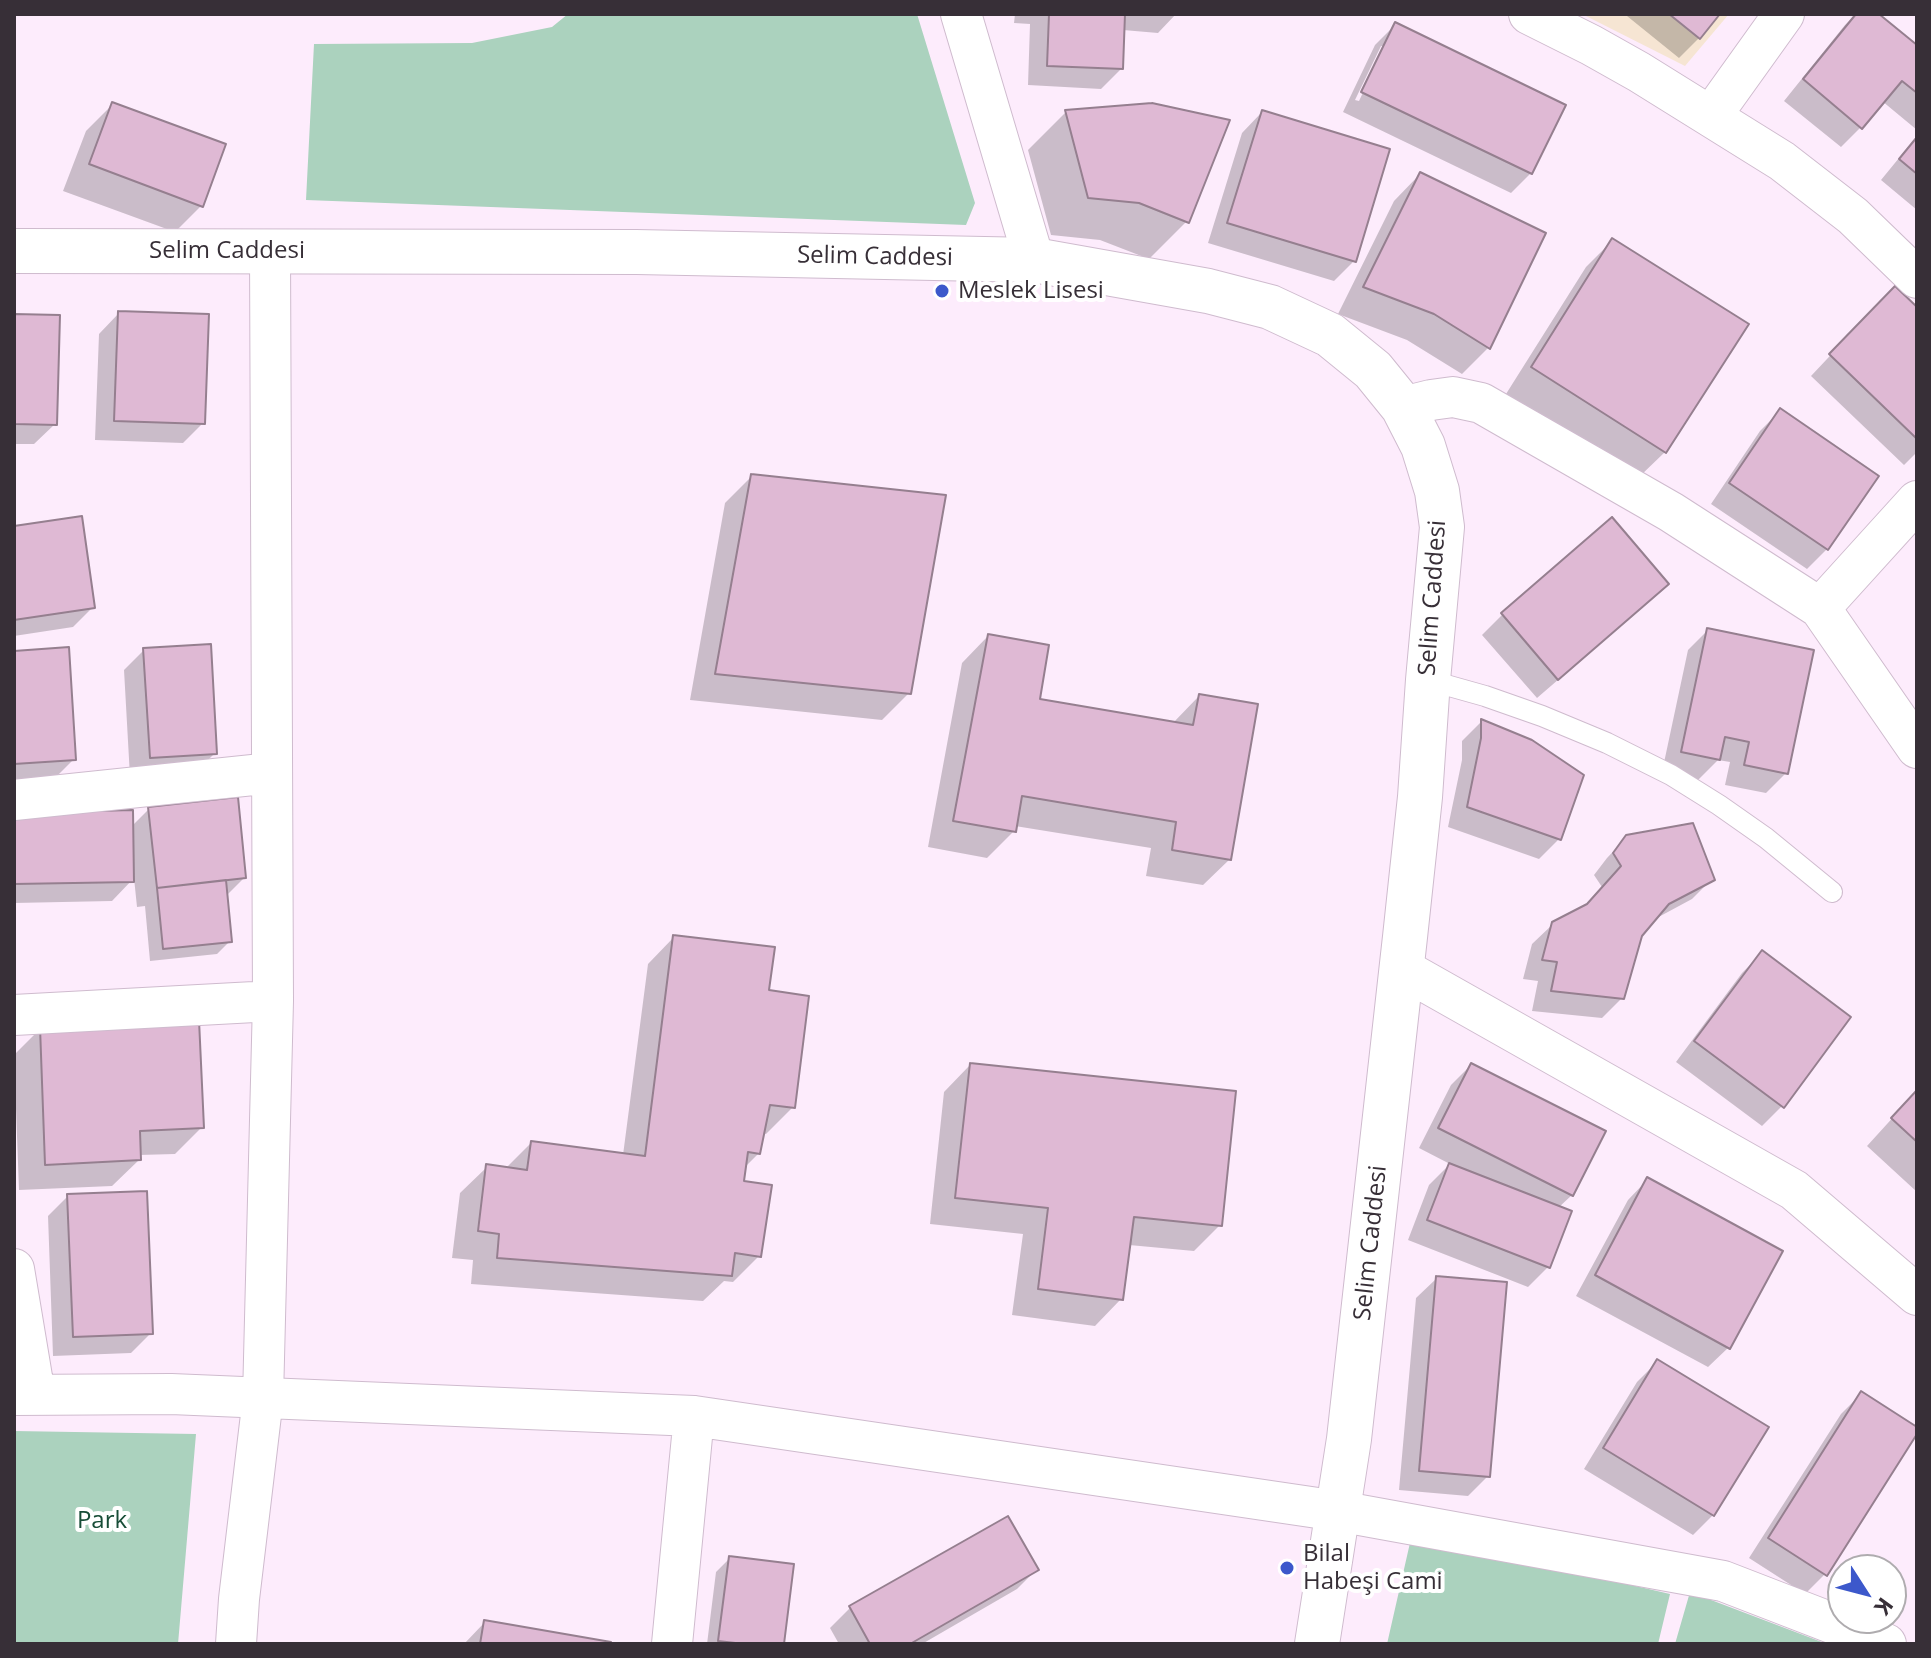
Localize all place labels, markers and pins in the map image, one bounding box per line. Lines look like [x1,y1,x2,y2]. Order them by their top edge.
place label: Meslek Lisesi [958,277,1104,305]
marker: Meslek Lisesi [933,282,951,300]
place label: Bilal Habeşi Cami [1303,1540,1443,1596]
marker: Bilal Habeşi Cami [1278,1559,1296,1577]

